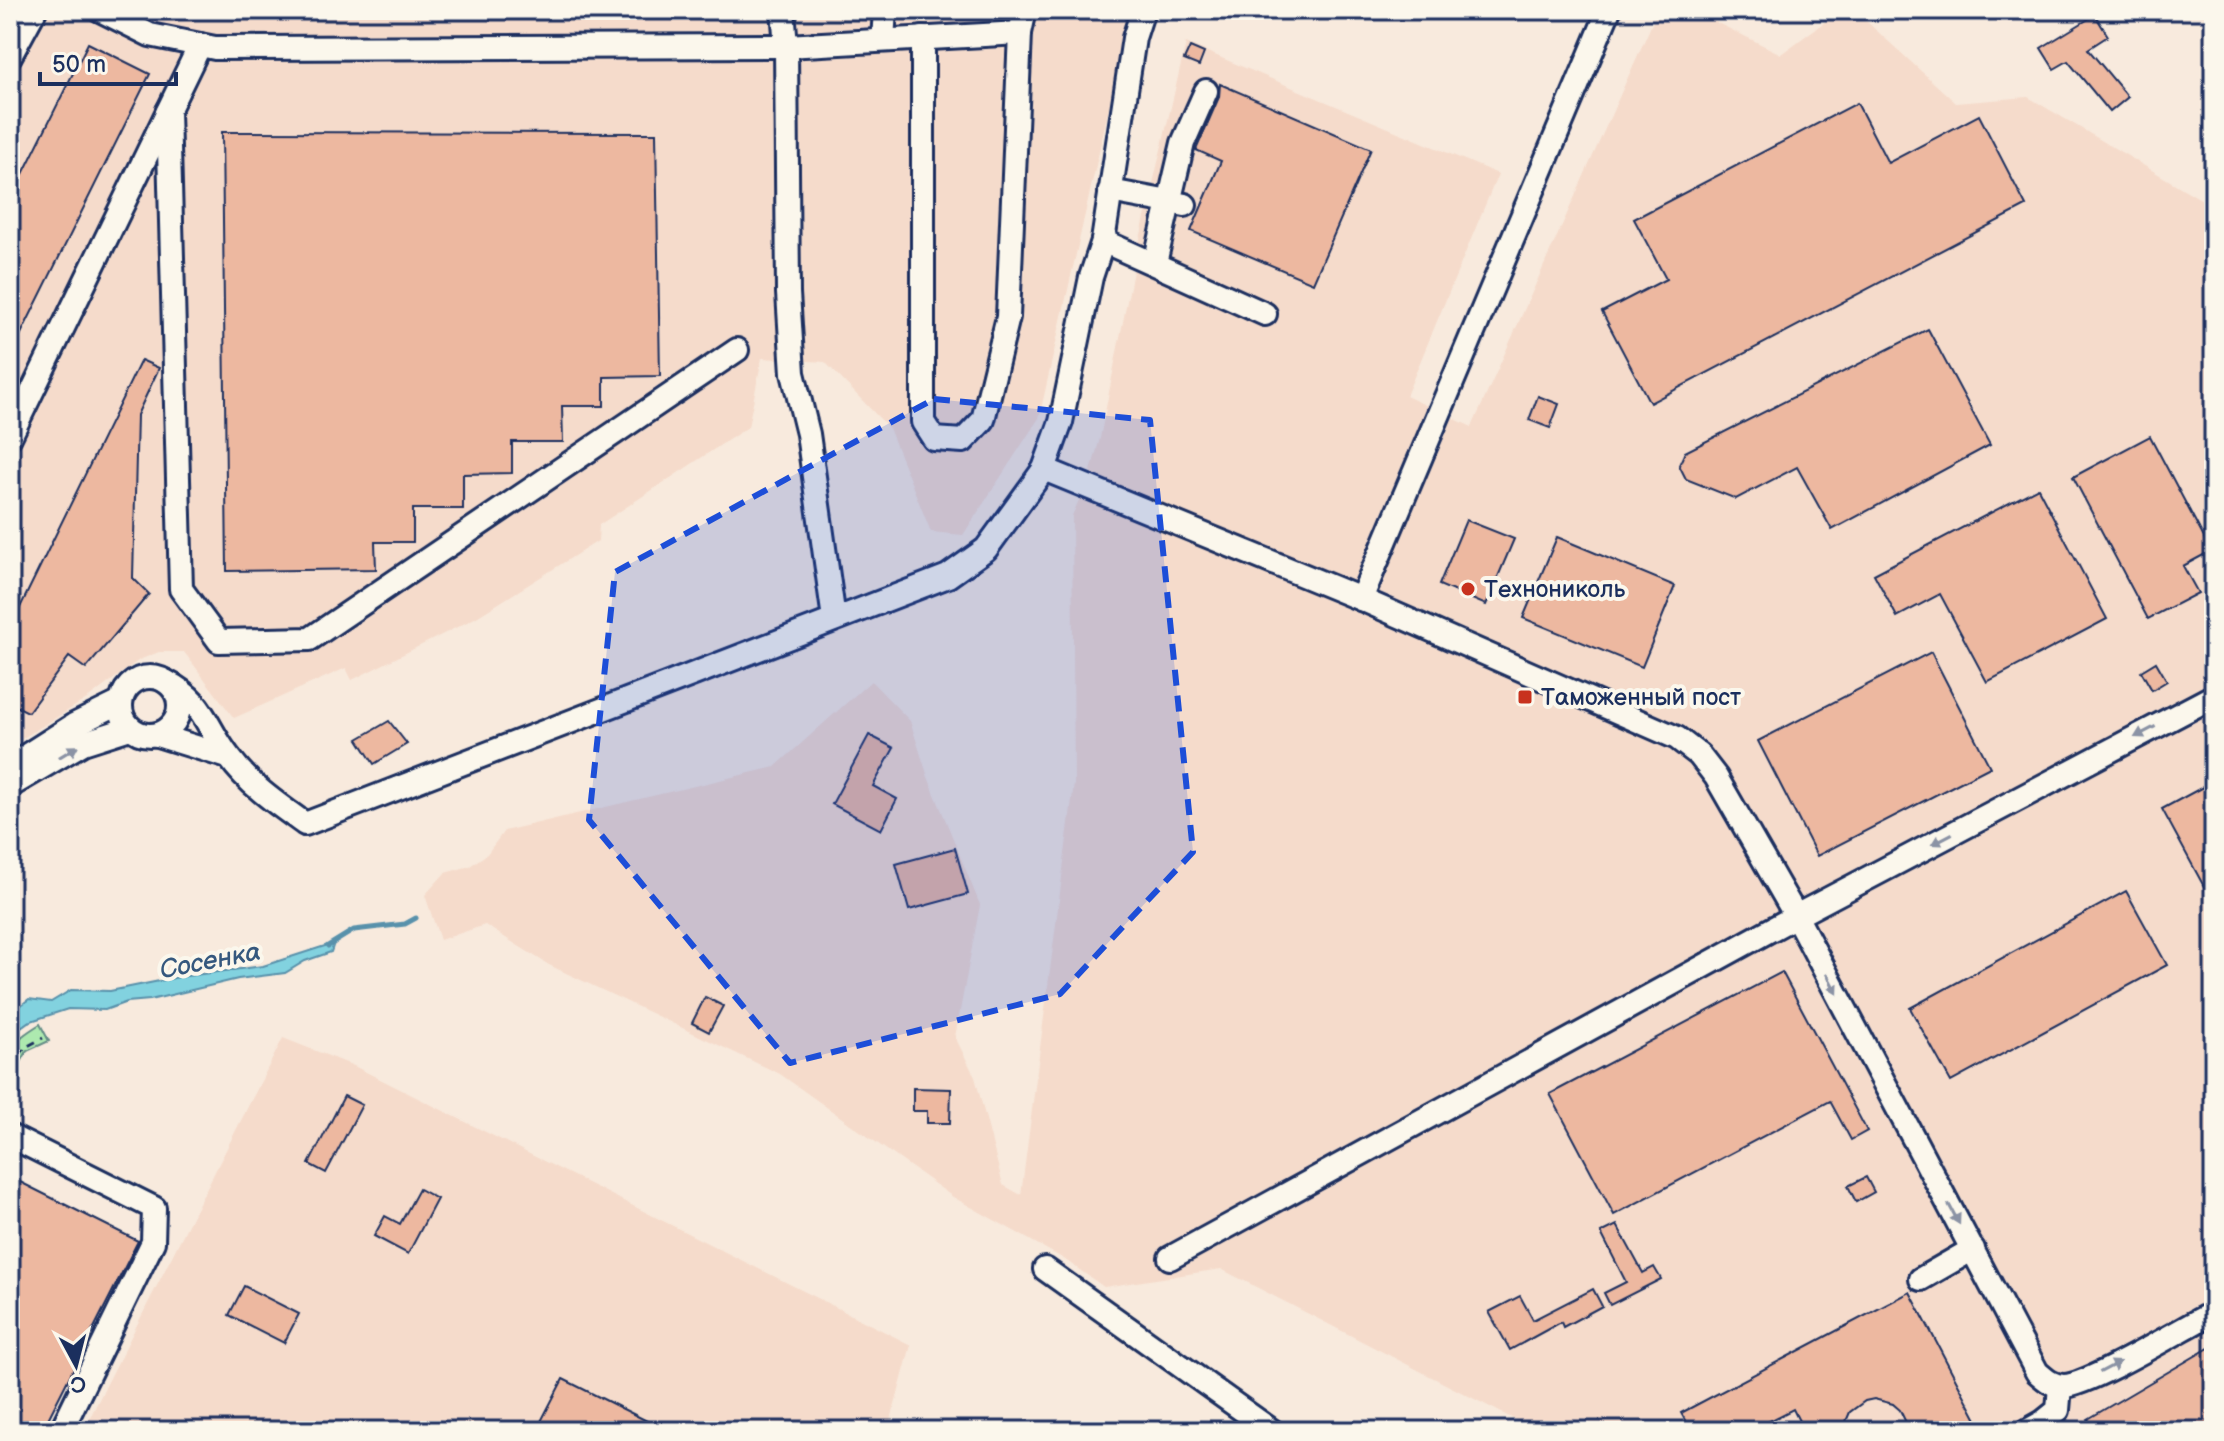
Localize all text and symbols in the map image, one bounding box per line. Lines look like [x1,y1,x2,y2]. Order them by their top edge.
scale bar [40,36,176,86]
text: 50 m [52,50,106,79]
place label: Технониколь [1484,575,1626,604]
marker: Технониколь [1459,580,1477,598]
place label: Таможенный пост [1541,683,1741,712]
marker: Таможенный пост [1516,688,1534,706]
one-way arrow [2134,725,2156,739]
one-way arrow [57,745,79,759]
one-way arrow [1930,832,1953,845]
water label: Сосенка [157,936,263,986]
one-way arrow [1826,973,1839,996]
one-way arrow [1947,1203,1961,1225]
north arrow [36,1325,116,1405]
one-way arrow [2099,1360,2121,1374]
text: С [69,1369,87,1398]

